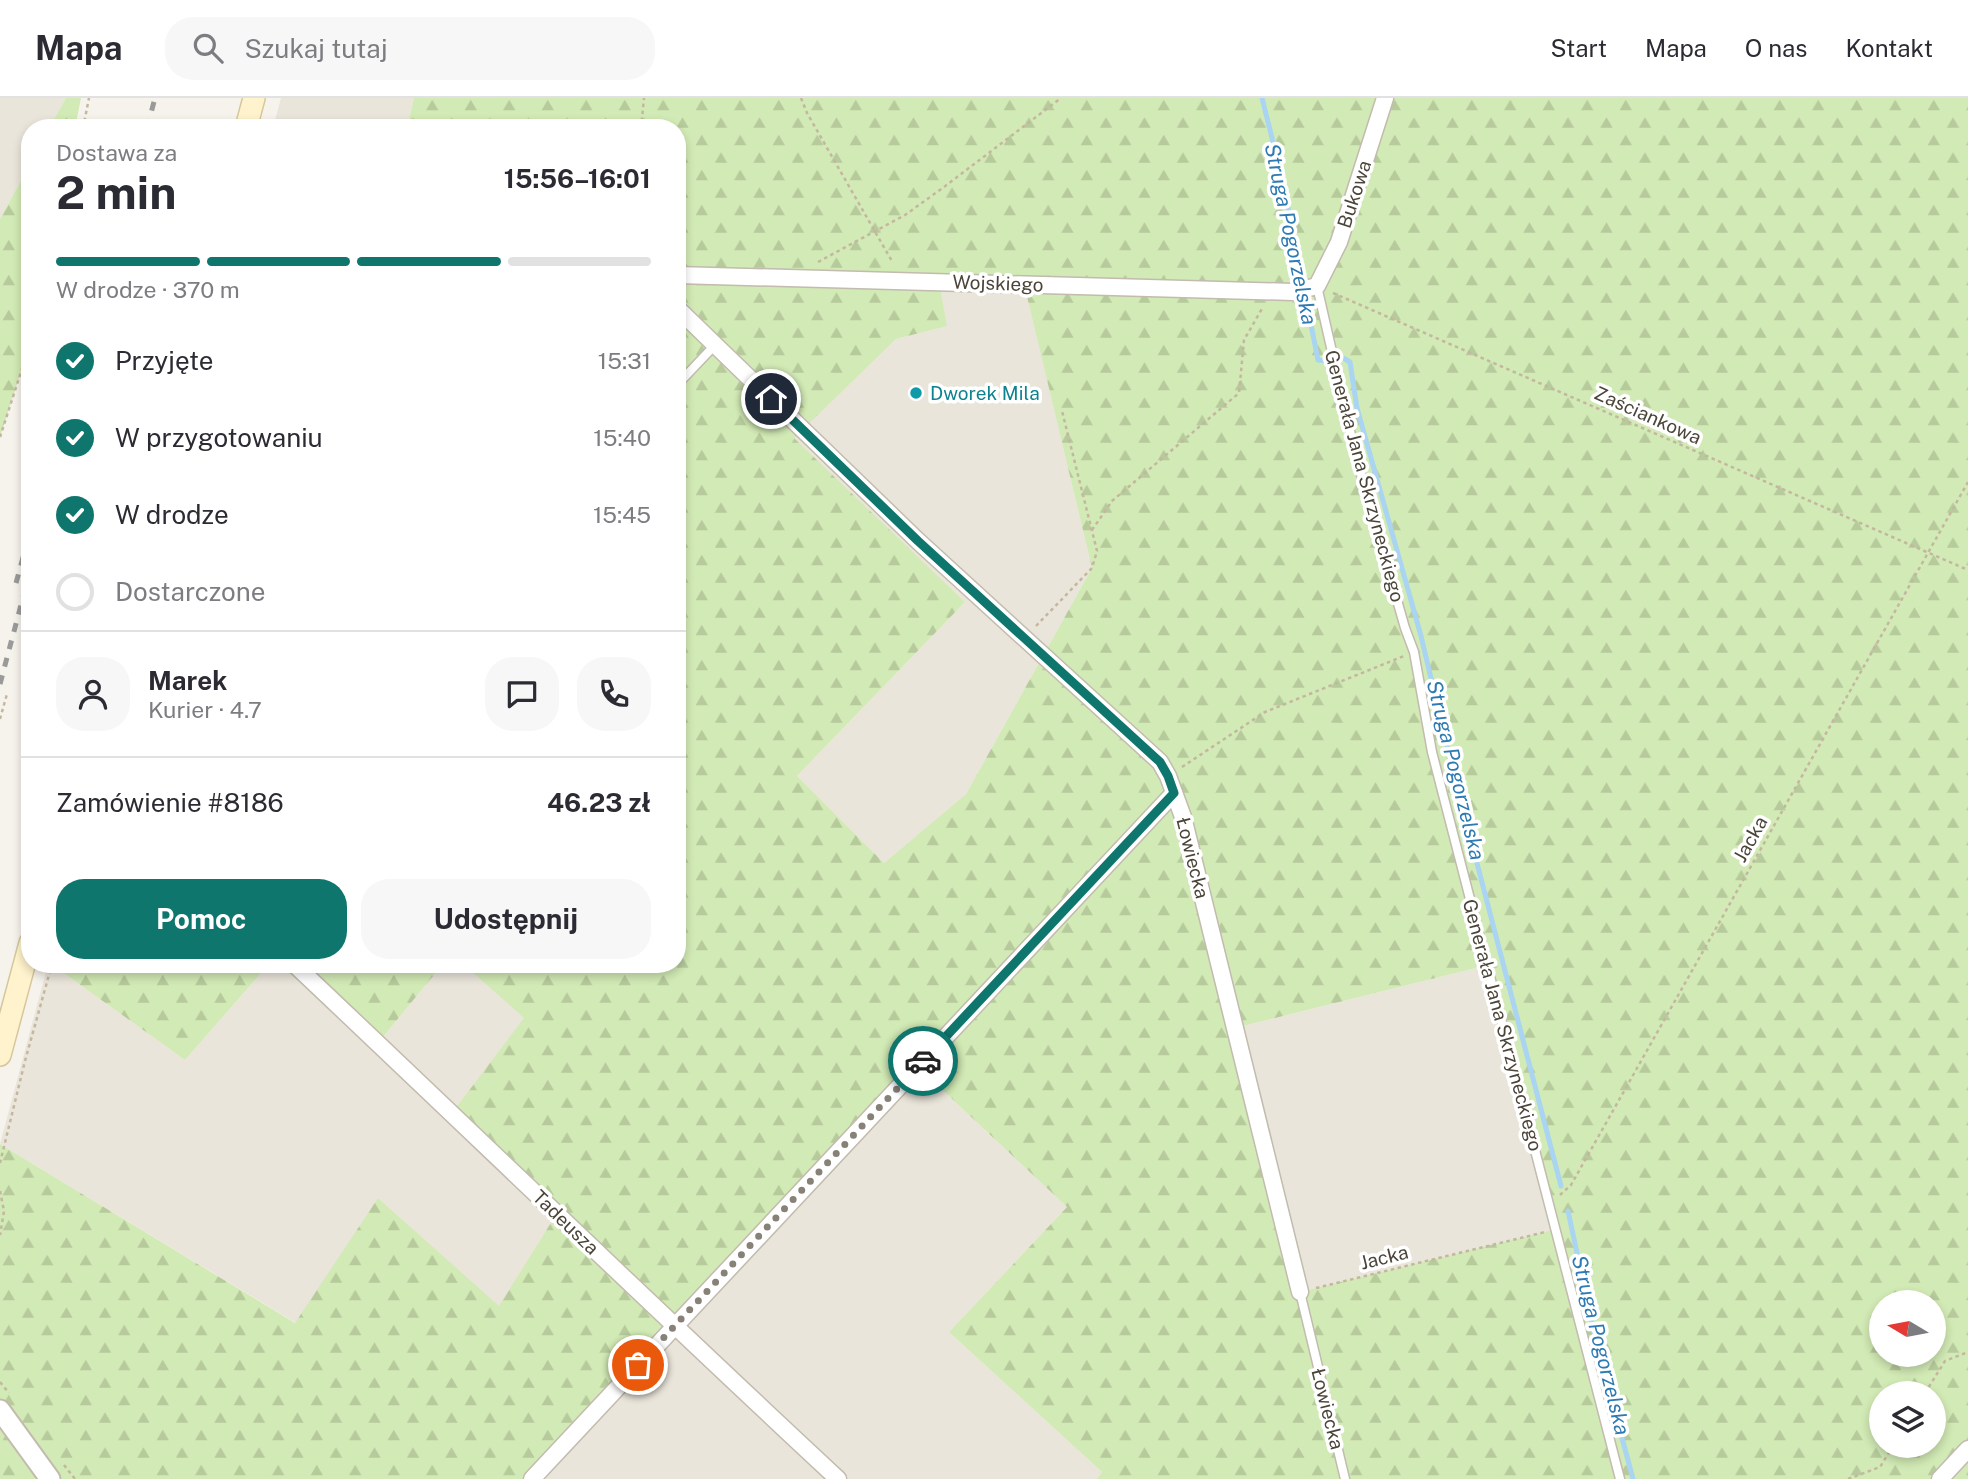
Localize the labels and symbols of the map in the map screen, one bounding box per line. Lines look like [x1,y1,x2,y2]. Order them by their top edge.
water label: Struga Pogorzelska [1260,141,1322,327]
street label: Bukowa [1333,157,1375,231]
street label: Wojskiego [952,270,1044,296]
street label: Generała Jana Skrzyneckiego [1321,348,1409,604]
pin [741,369,801,429]
place label: Dworek Mila [930,382,1040,404]
street label: Zaściankowa [1591,382,1705,448]
marker: Dworek Mila [908,385,924,401]
water label: Struga Pogorzelska [1422,677,1490,863]
street label: Jacka [1728,812,1772,866]
street label: Łowiecka [1172,815,1214,901]
street label: Generała Jana Skrzyneckiego [1459,897,1547,1153]
courier [888,1026,958,1096]
street label: Tadeusza [528,1185,604,1259]
street label: Jacka [1358,1240,1410,1274]
water label: Struga Pogorzelska [1567,1252,1635,1438]
north arrow [1869,1290,1946,1367]
pin [608,1335,668,1395]
street label: Łowiecka [1307,1366,1349,1452]

